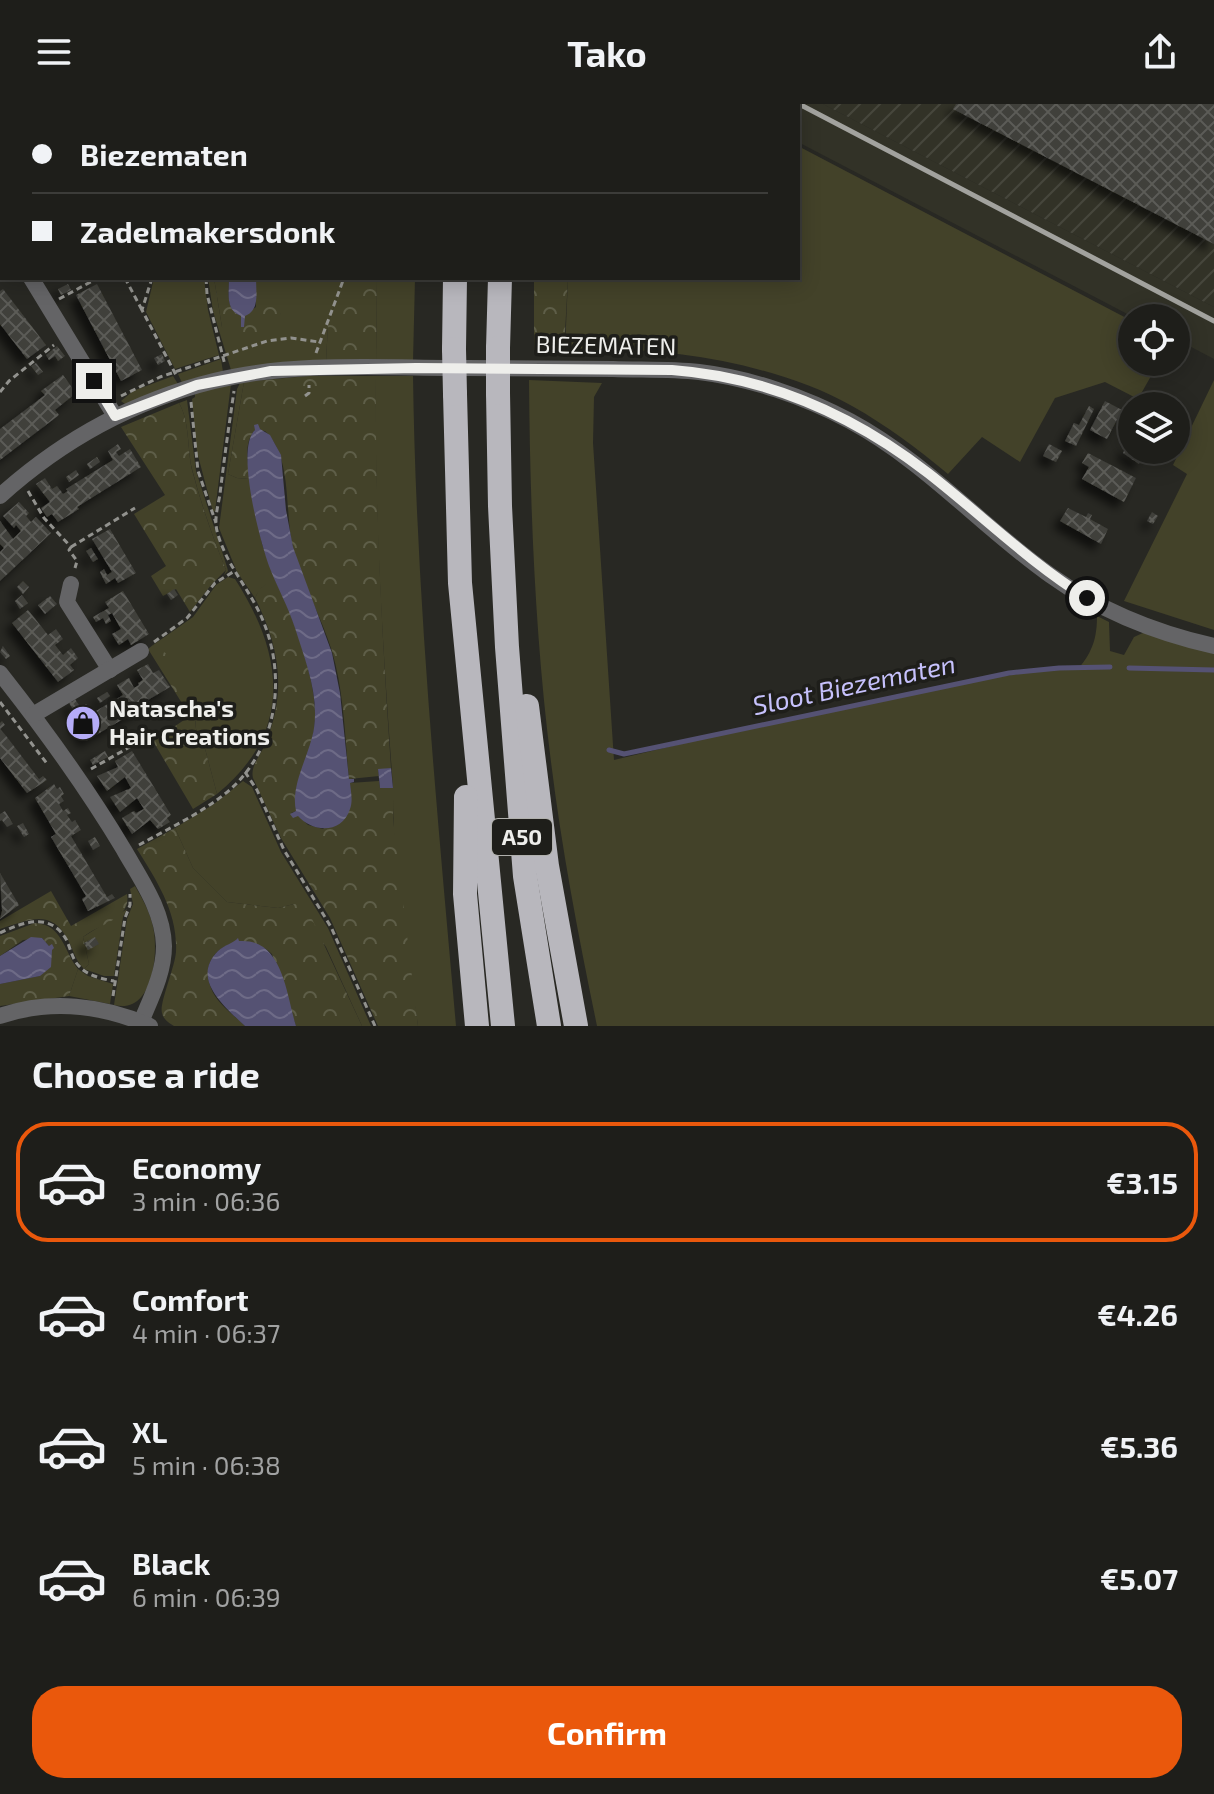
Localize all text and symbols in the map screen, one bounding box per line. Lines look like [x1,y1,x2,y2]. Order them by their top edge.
icon: menu [32,30,76,74]
icon: share [1138,30,1182,74]
text: Tako [567,31,647,74]
text: Biezematen [80,136,248,172]
text: Zadelmakersdonk [80,213,335,249]
map controls [1118,304,1190,464]
button: locate [1118,304,1190,376]
street label: BIEZEMATEN [536,329,677,360]
route end [76,363,112,399]
button: layers [1118,392,1190,464]
route start [1069,580,1105,616]
water label: Sloot Biezematen [749,647,958,720]
place label: Natascha's Hair Creations [109,693,270,750]
shop icon: Natascha's Hair Creations [64,704,102,742]
road number: A50 [492,819,552,855]
text: Choose a ride [32,1052,260,1095]
icon: car [36,1146,108,1218]
text: Economy [132,1149,261,1185]
text: €3.15 [1106,1164,1178,1200]
text: 3 min · 06:36 [132,1185,280,1216]
icon: car [36,1278,108,1350]
text: Comfort [132,1281,249,1317]
text: €4.26 [1097,1296,1178,1332]
text: 4 min · 06:37 [132,1317,280,1348]
icon: car [36,1410,108,1482]
text: XL [132,1413,167,1449]
text: €5.36 [1100,1428,1178,1464]
text: 5 min · 06:38 [132,1449,281,1480]
icon: car [36,1542,108,1614]
text: Black [132,1545,210,1581]
text: €5.07 [1100,1560,1178,1596]
text: 6 min · 06:39 [132,1581,281,1612]
button: Confirm [32,1686,1182,1778]

